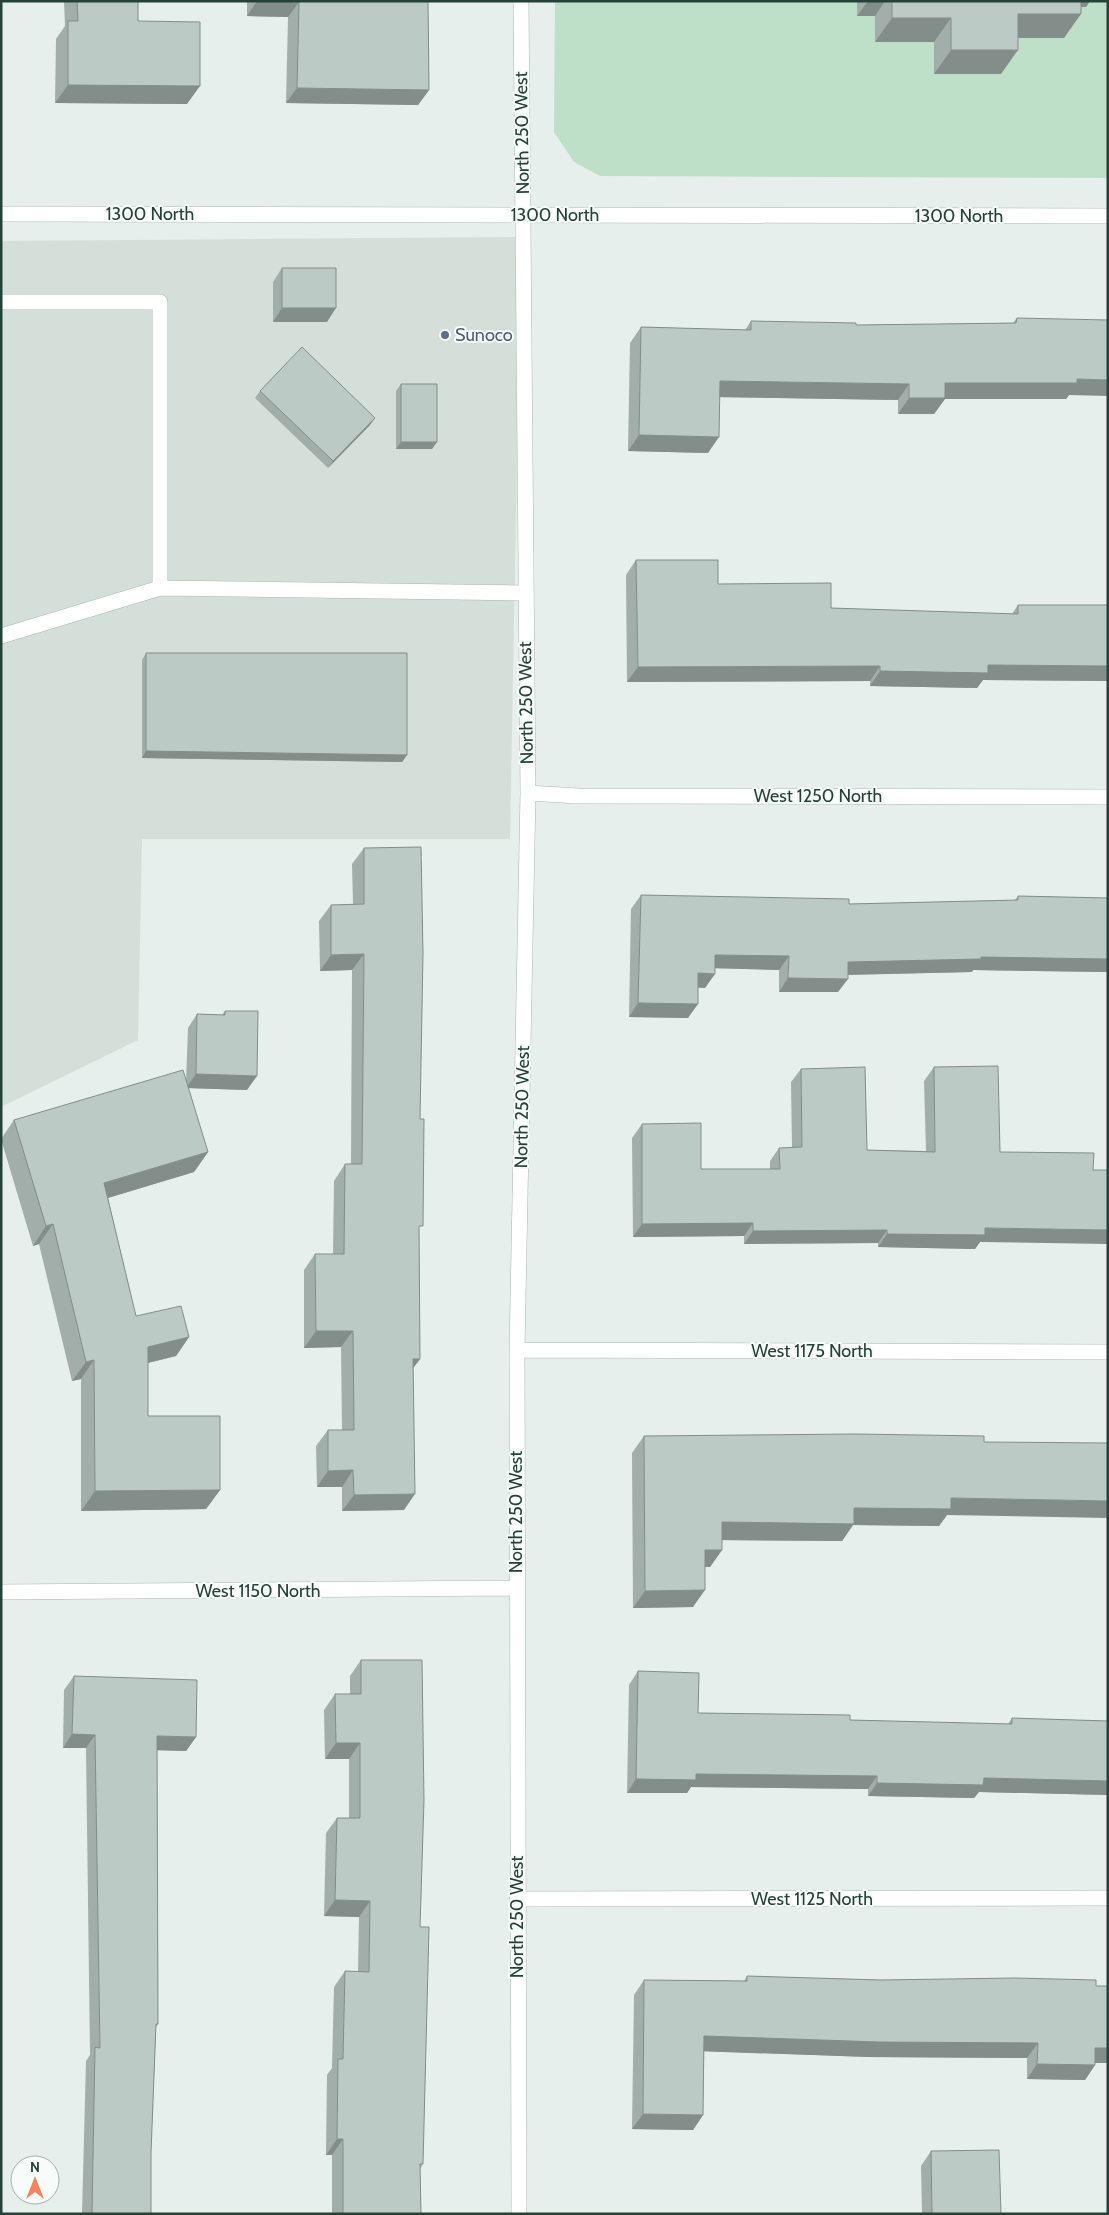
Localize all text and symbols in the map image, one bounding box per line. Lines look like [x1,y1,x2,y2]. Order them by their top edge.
street label: North 250 West [510,71,534,195]
street label: 1300 North [106,203,194,225]
street label: 1300 North [511,204,599,226]
street label: 1300 North [915,205,1003,227]
place label: Sunoco [455,324,513,346]
marker: Sunoco [439,329,451,341]
street label: North 250 West [514,641,538,765]
street label: West 1250 North [754,785,882,807]
street label: North 250 West [510,1045,534,1169]
street label: West 1175 North [751,1340,873,1362]
street label: North 250 West [505,1451,527,1573]
street label: West 1150 North [195,1580,321,1602]
street label: North 250 West [506,1856,528,1978]
street label: West 1125 North [751,1888,873,1910]
north arrow [10,2155,60,2205]
text: N [30,2158,40,2176]

